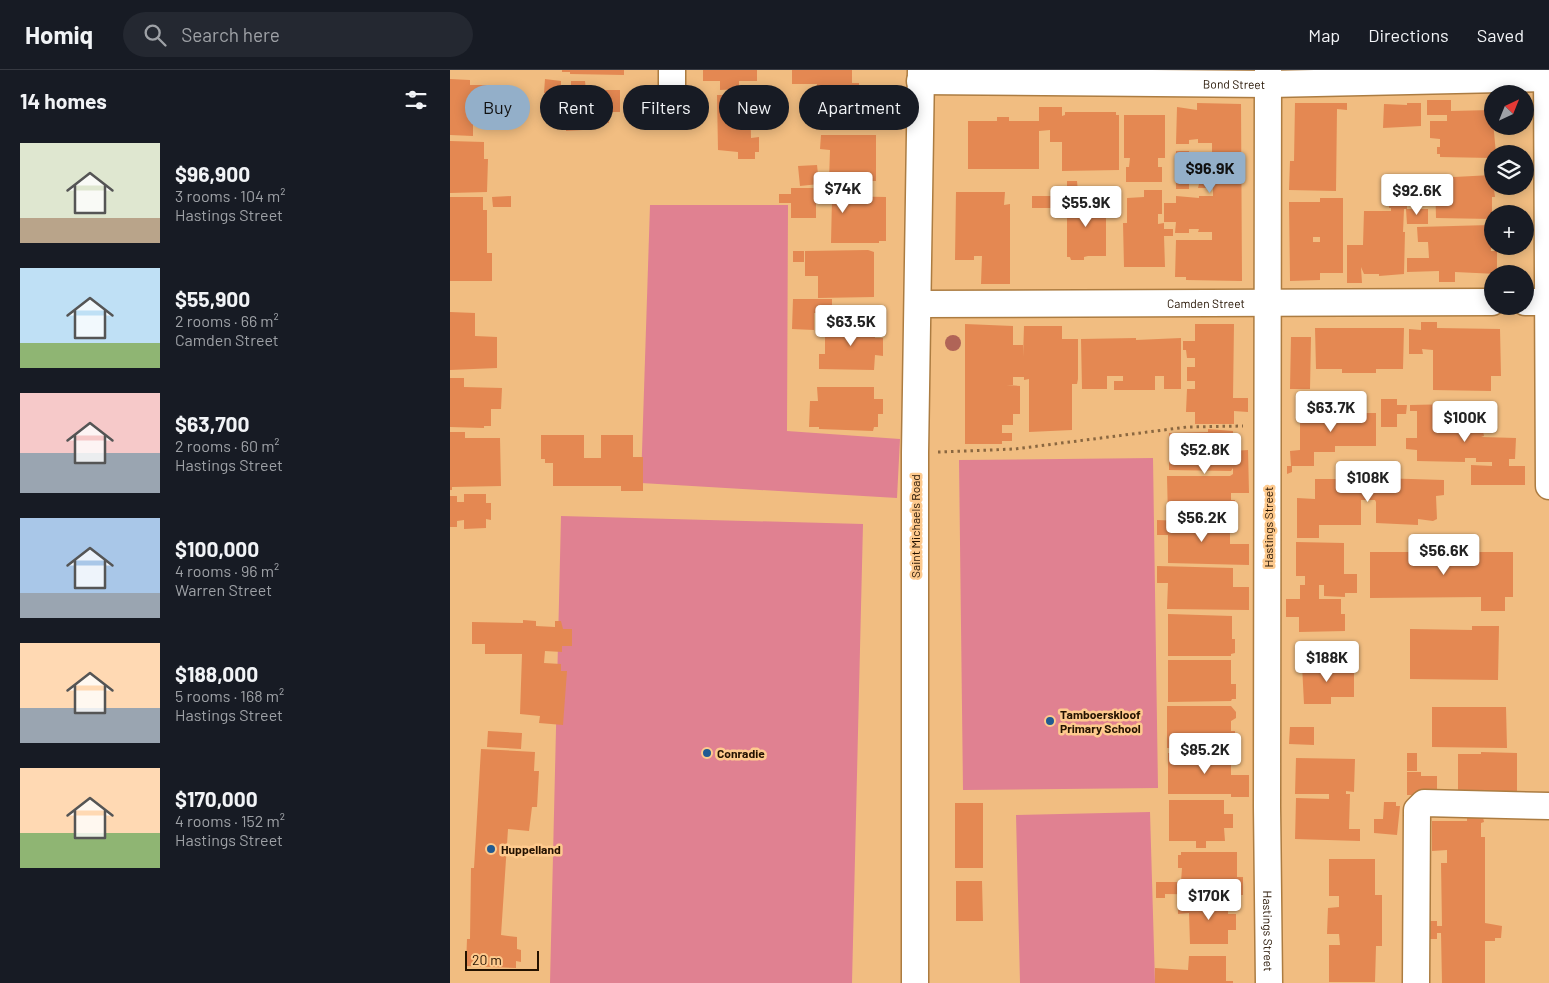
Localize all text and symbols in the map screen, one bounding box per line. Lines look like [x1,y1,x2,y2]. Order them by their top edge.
search box [123,12,473,57]
text: Homiq [25,20,93,49]
icon: search [141,21,169,49]
text: Search here [181,23,280,46]
text: Map [1308,24,1340,46]
text: Directions [1368,24,1449,46]
text: Saved [1477,24,1524,46]
street label: Bond Street [1203,76,1265,91]
chip: Buy [465,85,530,130]
chip: Rent [540,85,613,130]
chip: Filters [623,85,709,130]
chip: New [719,85,789,130]
chip: Apartment [799,85,919,130]
north arrow [1484,85,1534,135]
map controls [1484,85,1534,315]
icon: filters [402,86,430,114]
text: 14 homes [20,88,107,113]
button: layers [1484,145,1534,195]
pin: $96.9K [1169,152,1251,194]
text: $96.9K [1185,158,1235,177]
text: $96,900 [175,161,250,186]
icon: home [60,163,120,223]
pin: $74K [813,172,873,214]
pin: $92.6K [1376,174,1458,216]
text: $74K [825,178,861,197]
text: $92.6K [1392,180,1442,199]
text: 3 rooms · 104 m² [175,186,285,205]
pin: $55.9K [1045,186,1127,228]
text: $55.9K [1061,192,1111,211]
text: Hastings Street [175,205,283,224]
button: + [1484,205,1534,255]
button: − [1484,265,1534,315]
text: $55,900 [175,286,250,311]
icon: home [60,288,120,348]
street label: Camden Street [1167,296,1245,310]
pin: $63.5K [810,304,892,347]
text: 2 rooms · 66 m² [175,311,279,330]
text: $63.5K [826,311,876,330]
text: Camden Street [175,330,279,349]
pin: $63.7K [1290,390,1372,433]
text: $63.7K [1307,397,1355,416]
pin: $100K [1430,400,1500,443]
text: $100K [1443,407,1487,426]
text: $63,700 [175,411,250,436]
icon: home [60,413,120,473]
pin: $52.8K [1164,432,1246,475]
text: 2 rooms · 60 m² [175,436,280,455]
text: $52.8K [1180,439,1230,458]
text: Hastings Street [175,455,283,474]
pin: $108K [1333,460,1403,503]
text: $108K [1347,467,1389,486]
street label: Saint Michaels Road [908,474,922,578]
street label: Hastings Street [1261,487,1275,567]
pin: $56.2K [1161,500,1243,543]
text: $56.2K [1177,507,1227,526]
pin: $56.6K [1403,534,1485,576]
text: $100,000 [175,536,259,561]
icon: home [60,538,120,598]
text: $56.6K [1419,540,1469,559]
text: 4 rooms · 96 m² [175,561,279,580]
text: Warren Street [175,580,272,599]
pin: $188K [1292,640,1362,683]
text: $188K [1306,647,1348,666]
text: $188,000 [175,661,258,686]
icon: home [60,663,120,723]
text: 5 rooms · 168 m² [175,686,284,705]
text: Hastings Street [175,705,283,724]
place label: Tamboerskloof Primary School [1060,707,1141,735]
marker: Tamboerskloof Primary School [1044,715,1056,727]
pin: $85.2K [1164,732,1246,775]
text: $85.2K [1180,739,1230,758]
place label: Conradie [717,746,765,760]
marker: Conradie [701,747,713,759]
text: $170,000 [175,786,258,811]
icon: home [60,788,120,848]
text: 4 rooms · 152 m² [175,811,285,830]
text: Hastings Street [175,830,283,849]
place label: Huppelland [501,842,561,856]
marker: Huppelland [485,843,497,855]
pin: $170K [1174,878,1244,921]
text: $170K [1188,885,1230,904]
street label: Hastings Street [1261,890,1276,972]
scale bar [465,948,539,971]
text: 20 m [472,951,502,968]

